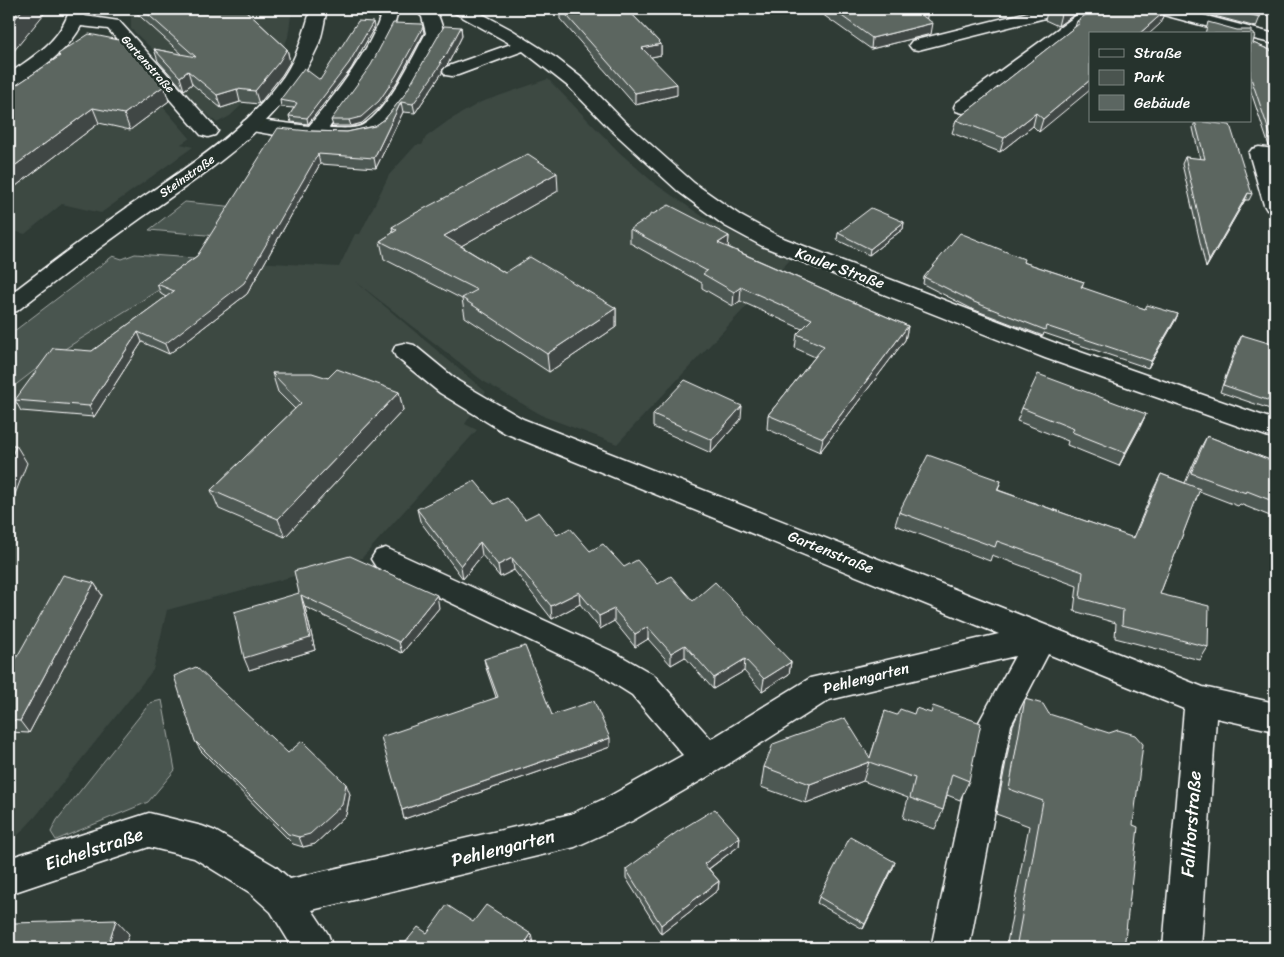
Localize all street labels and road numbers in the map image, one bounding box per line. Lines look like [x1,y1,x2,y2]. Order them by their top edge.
street label: Gartenstraße [116,30,180,98]
street label: Steinstraße [154,149,220,203]
street label: Kauler Straße [792,240,889,296]
street label: Gartenstraße [784,523,878,581]
street label: Pehlengarten [820,655,912,701]
street label: Falltorstraße [1171,770,1211,878]
street label: Eichelstraße [41,818,147,880]
street label: Pehlengarten [448,820,558,876]

